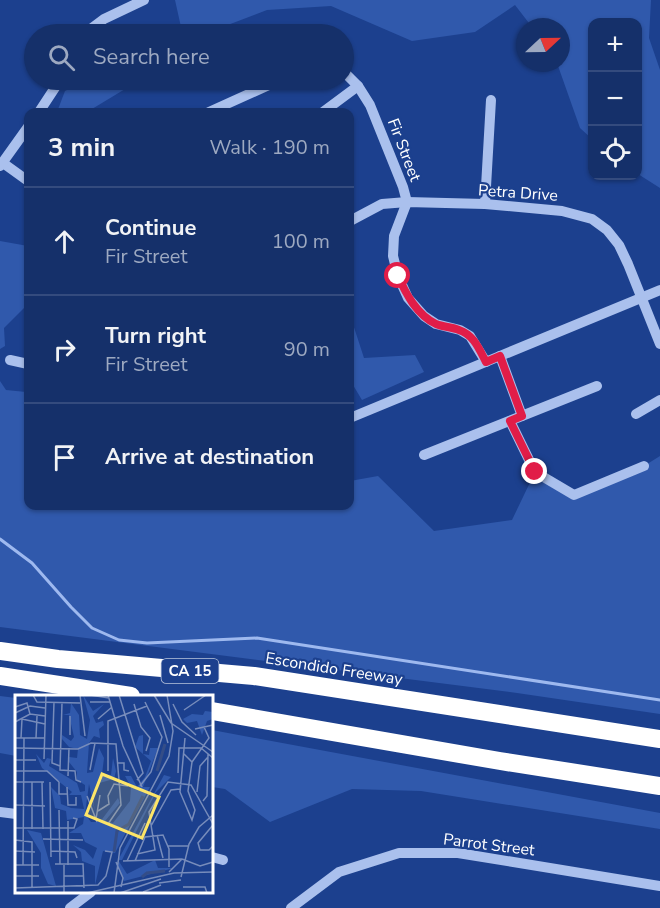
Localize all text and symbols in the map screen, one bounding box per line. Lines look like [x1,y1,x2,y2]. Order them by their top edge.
north arrow [516,18,570,72]
map controls [588,18,642,180]
button: + [588,18,642,72]
search box [24,24,354,90]
icon: search [45,41,78,74]
text: Search here [93,42,210,72]
button: − [588,72,642,126]
street label: Fir Street [382,115,426,185]
button: locate [588,126,642,180]
text: 3 min [48,130,115,165]
text: Walk · 190 m [210,134,330,161]
street label: Petra Drive [477,179,559,207]
text: Continue [105,213,196,243]
icon: ahead [48,225,81,258]
text: 100 m [272,228,330,255]
text: Fir Street [105,243,187,270]
route start [384,262,410,288]
text: Turn right [105,321,206,351]
icon: right [48,333,81,366]
text: 90 m [284,336,330,363]
text: Fir Street [105,351,187,378]
icon: arrive [48,441,81,474]
text: Arrive at destination [105,442,314,472]
route end [521,458,547,484]
street label: Escondido Freeway [264,647,405,691]
road number: CA 15 [162,659,219,683]
inset map [15,695,213,893]
street label: Parrot Street [442,828,536,862]

